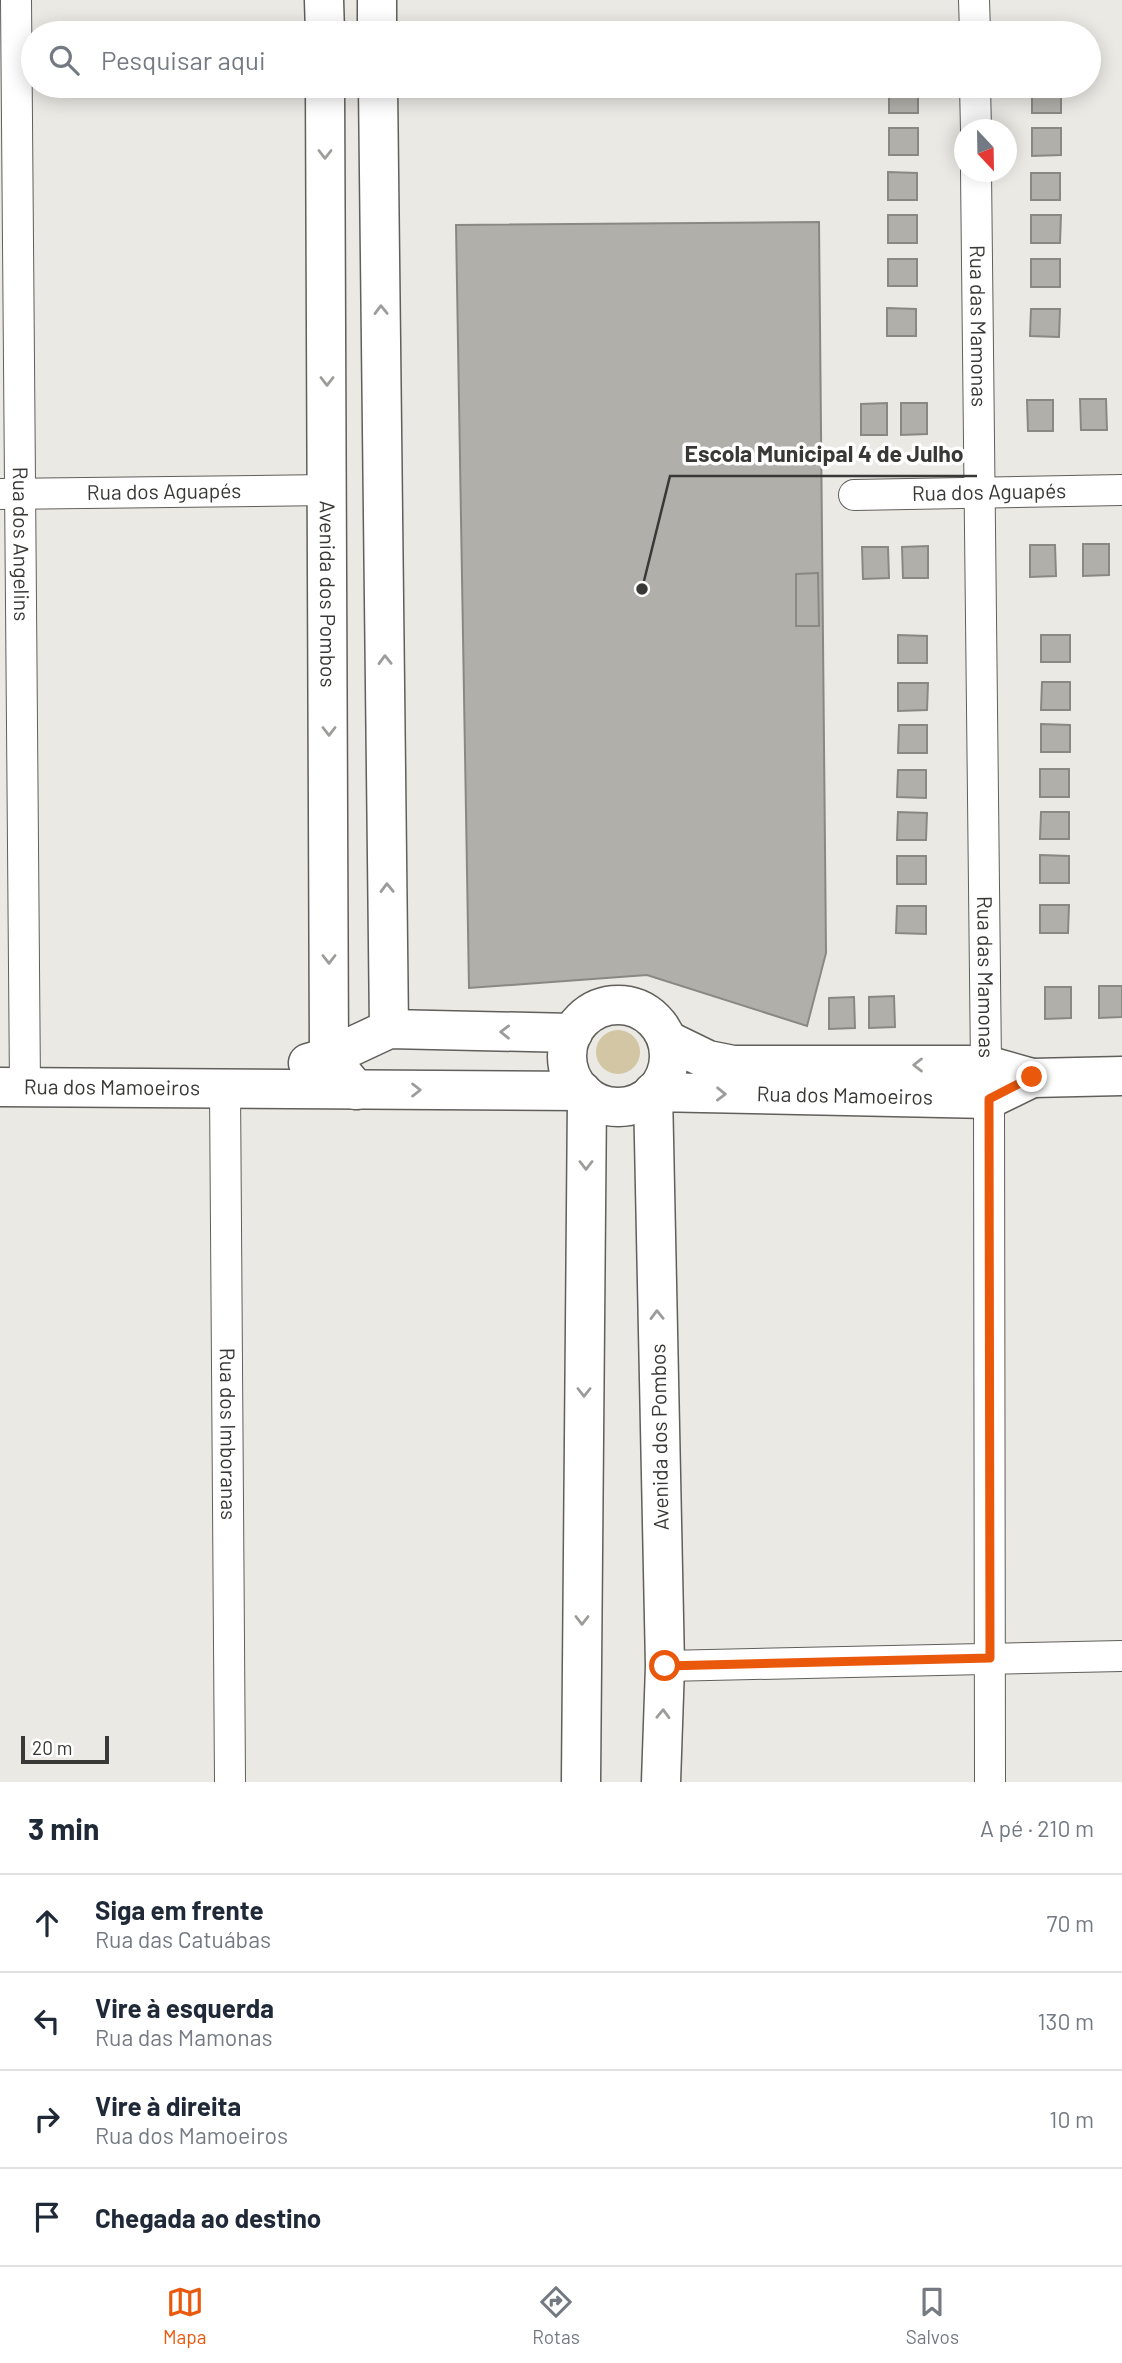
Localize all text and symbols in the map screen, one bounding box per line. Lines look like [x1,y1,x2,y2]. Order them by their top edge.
search box [21,21,1101,98]
icon: search [45,41,83,79]
text: Pesquisar aqui [101,44,266,75]
north arrow [954,119,1017,182]
one-way arrow [318,149,333,160]
street label: Rua das Mamonas [966,245,993,407]
one-way arrow [373,304,388,315]
one-way arrow [319,377,335,387]
callout: Escola Municipal 4 de Julho [670,432,977,476]
text: Escola Municipal 4 de Julho [684,439,964,467]
street label: Rua dos Angelins [9,467,35,621]
street label: Rua dos Aguapés [87,477,241,504]
street label: Rua dos Aguapés [912,477,1066,505]
street label: Avenida dos Pombos [316,500,341,688]
one-way arrow [377,654,393,665]
one-way arrow [321,727,337,737]
one-way arrow [380,882,395,893]
street label: Rua das Mamonas [973,896,1000,1058]
one-way arrow [321,954,337,965]
one-way arrow [499,1024,510,1039]
one-way arrow [912,1057,923,1073]
route end [1016,1061,1047,1092]
street label: Rua dos Mamoeiros [24,1073,200,1099]
street label: Rua dos Mamoeiros [756,1080,933,1109]
one-way arrow [411,1082,422,1098]
one-way arrow [716,1086,727,1101]
one-way arrow [578,1160,594,1170]
one-way arrow [650,1309,665,1320]
street label: Avenida dos Pombos [644,1343,673,1531]
street label: Rua dos Imboranas [216,1348,242,1520]
one-way arrow [576,1387,592,1398]
one-way arrow [574,1615,590,1625]
route start [649,1650,680,1681]
one-way arrow [656,1708,671,1719]
scale bar [21,1733,108,1765]
text: 20 m [32,1736,72,1759]
text: 3 min [28,1810,99,1846]
text: A pé · 210 m [980,1814,1094,1842]
text: Siga em frente [95,1894,264,1925]
icon: ahead [28,1904,66,1942]
text: 70 m [1047,1909,1094,1937]
text: Rua das Catuábas [95,1925,271,1953]
text: Vire à esquerda [95,1992,274,2023]
icon: left [28,2002,66,2040]
text: 130 m [1037,2007,1094,2035]
text: Rua das Mamonas [95,2023,273,2051]
text: Vire à direita [95,2090,241,2121]
icon: right [28,2100,66,2138]
text: 10 m [1049,2105,1094,2133]
text: Rua dos Mamoeiros [95,2121,288,2149]
icon: arrive [28,2198,66,2236]
text: Chegada ao destino [95,2202,321,2233]
tab: Mapa [163,2283,206,2348]
tab: Rotas [532,2283,580,2348]
tab: Salvos [906,2283,959,2348]

